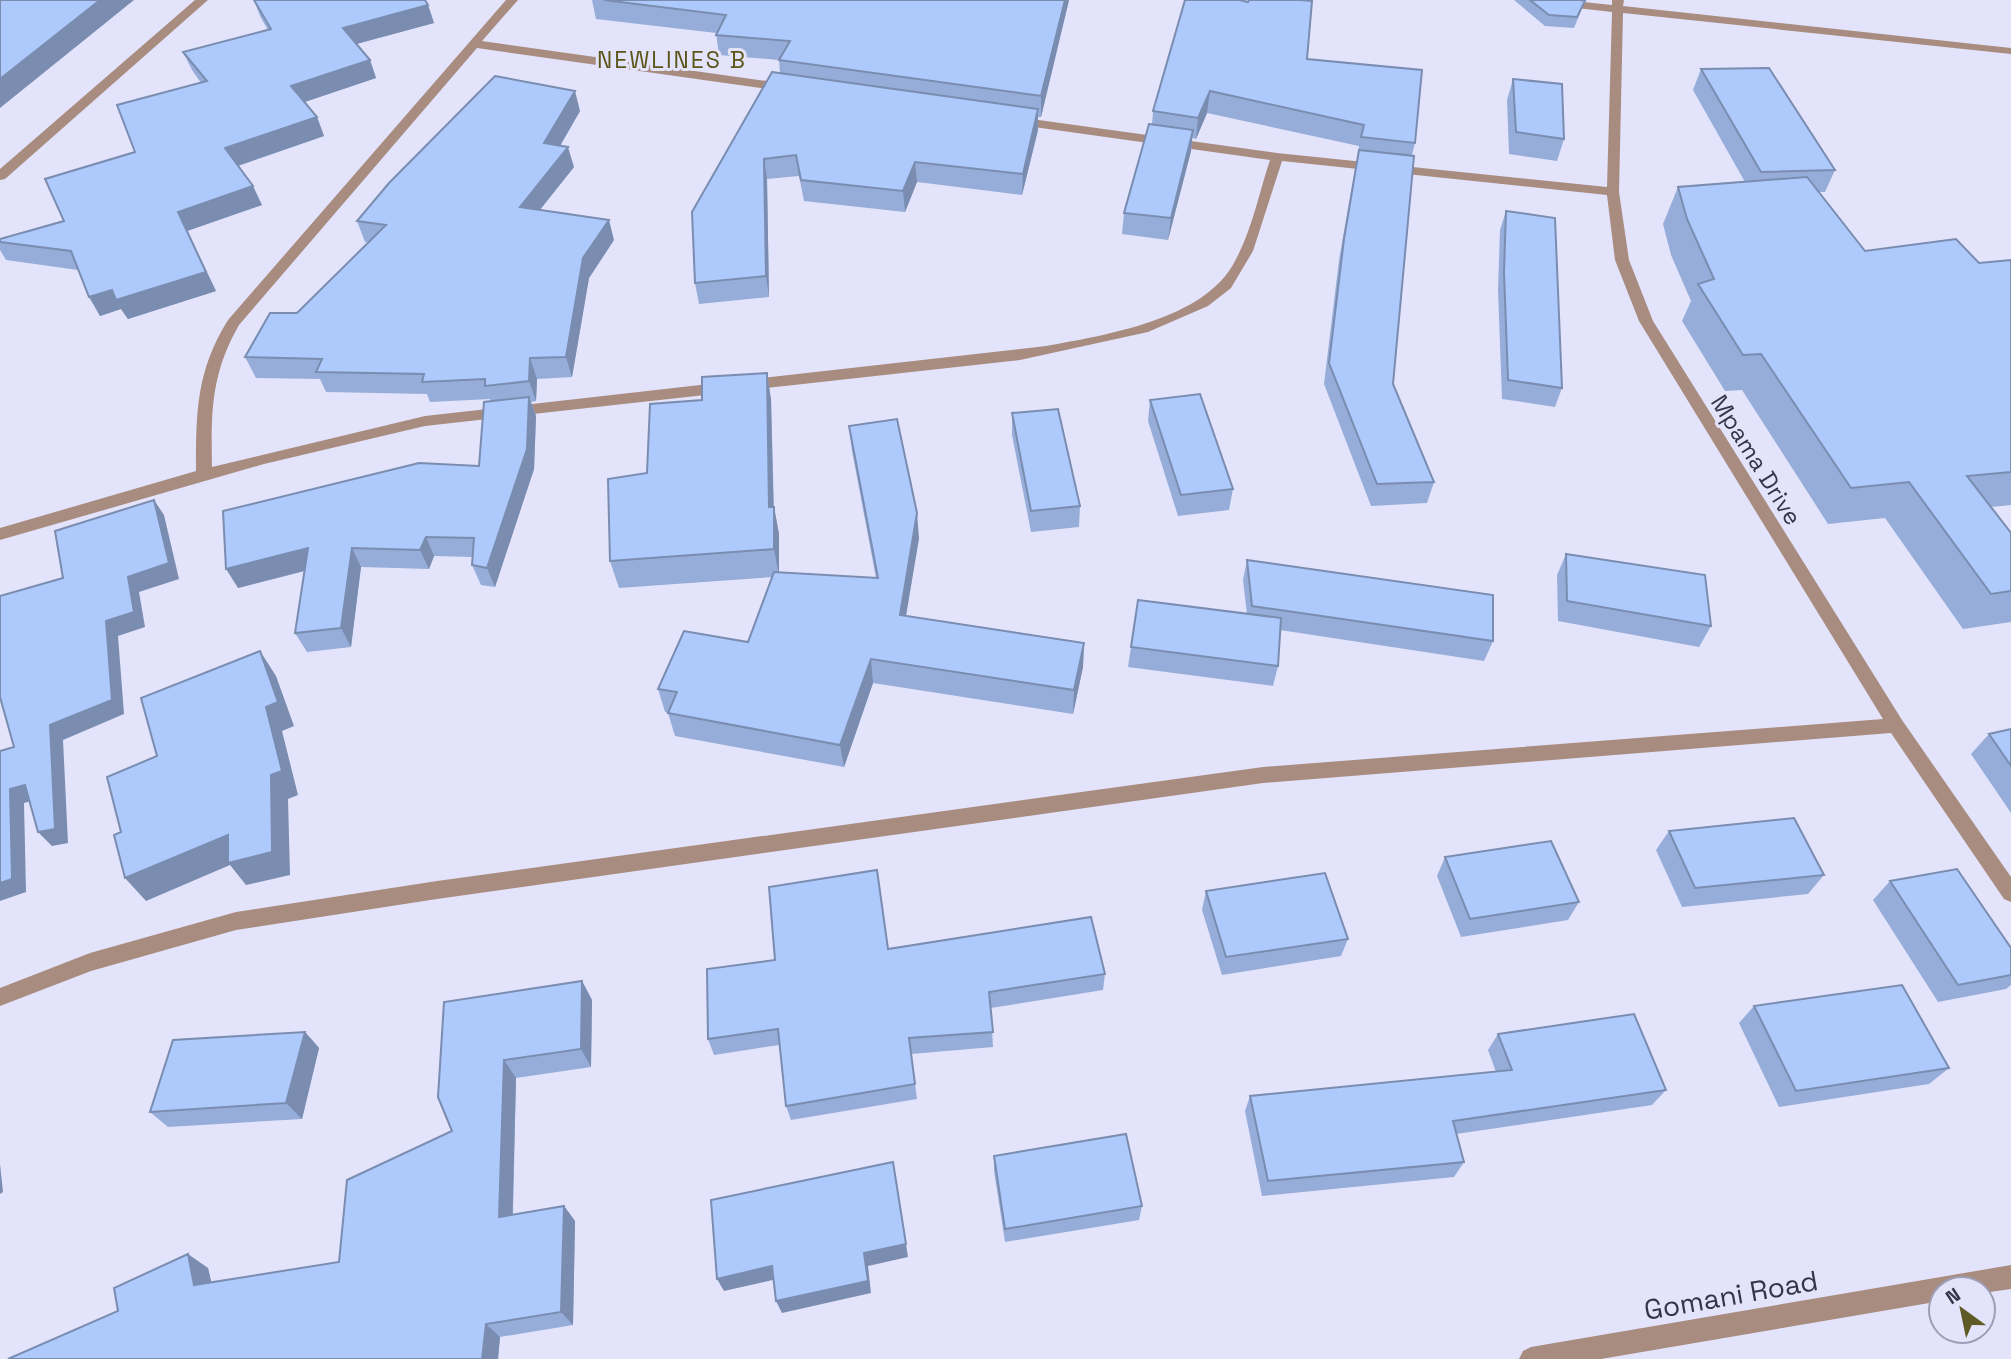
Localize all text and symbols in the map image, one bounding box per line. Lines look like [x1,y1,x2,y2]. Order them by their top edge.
district label: NEWLINES B [597,45,747,75]
street label: Mpama Drive [1704,389,1809,531]
street label: Gomani Road [1641,1262,1821,1328]
north arrow [1927,1275,1997,1345]
text: N [1941,1282,1965,1310]

